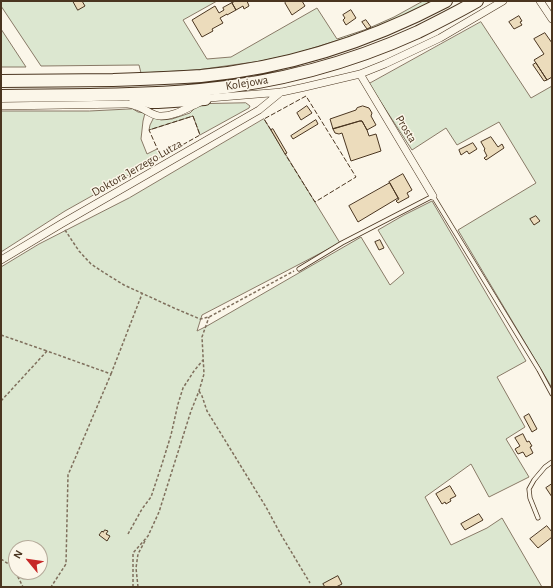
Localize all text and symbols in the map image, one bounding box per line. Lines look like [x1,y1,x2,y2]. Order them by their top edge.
street label: Kolejowa [225,73,269,93]
street label: Prosta [392,113,420,145]
street label: Doktora Jerzego Lutza [89,136,185,200]
north arrow [8,540,48,580]
text: N [11,548,25,560]

